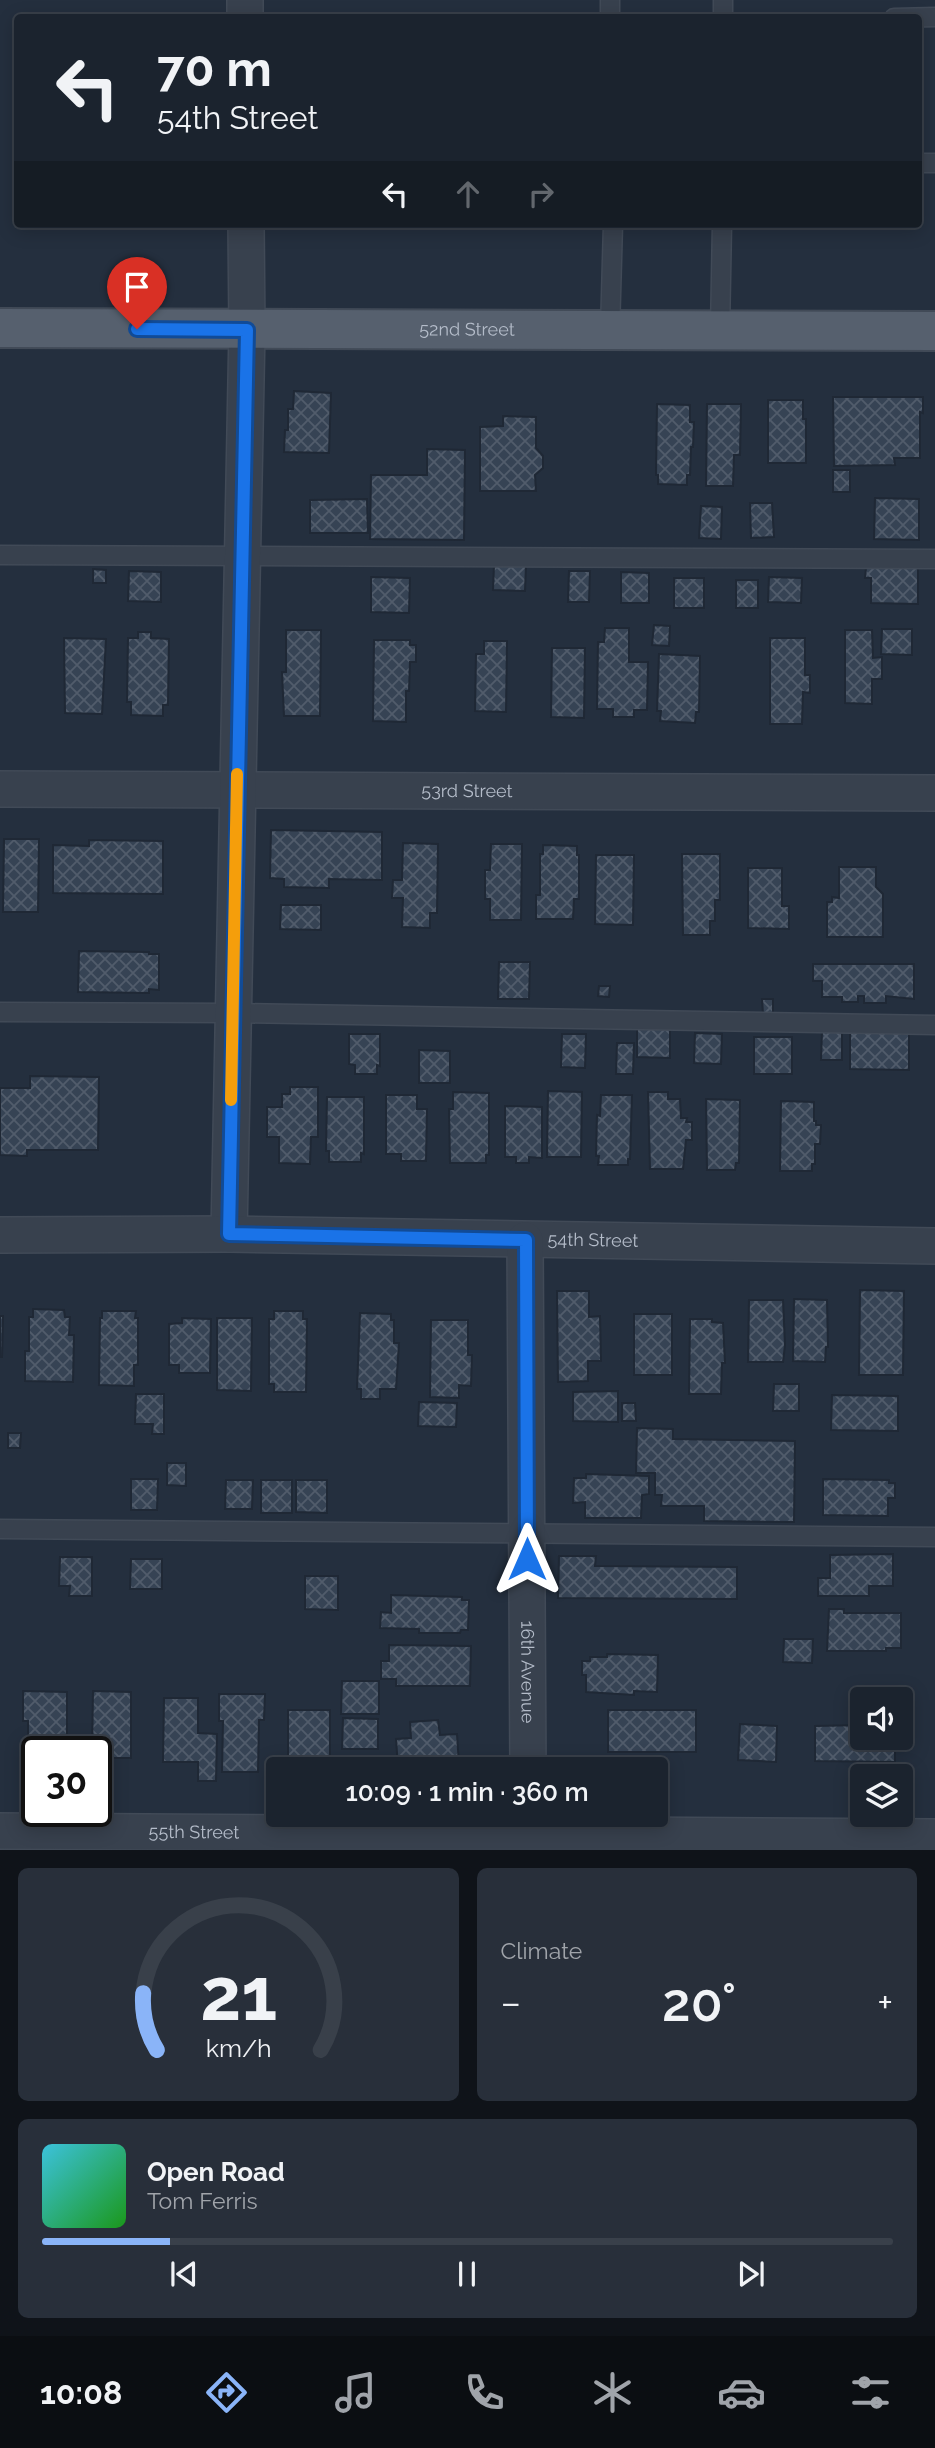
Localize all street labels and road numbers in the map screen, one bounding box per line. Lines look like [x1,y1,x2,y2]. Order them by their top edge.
street label: 52nd Street [419,318,515,340]
street label: 53rd Street [421,780,513,801]
street label: 54th Street [547,1228,638,1251]
street label: 16th Avenue [517,1621,539,1724]
street label: 55th Street [149,1821,239,1843]

